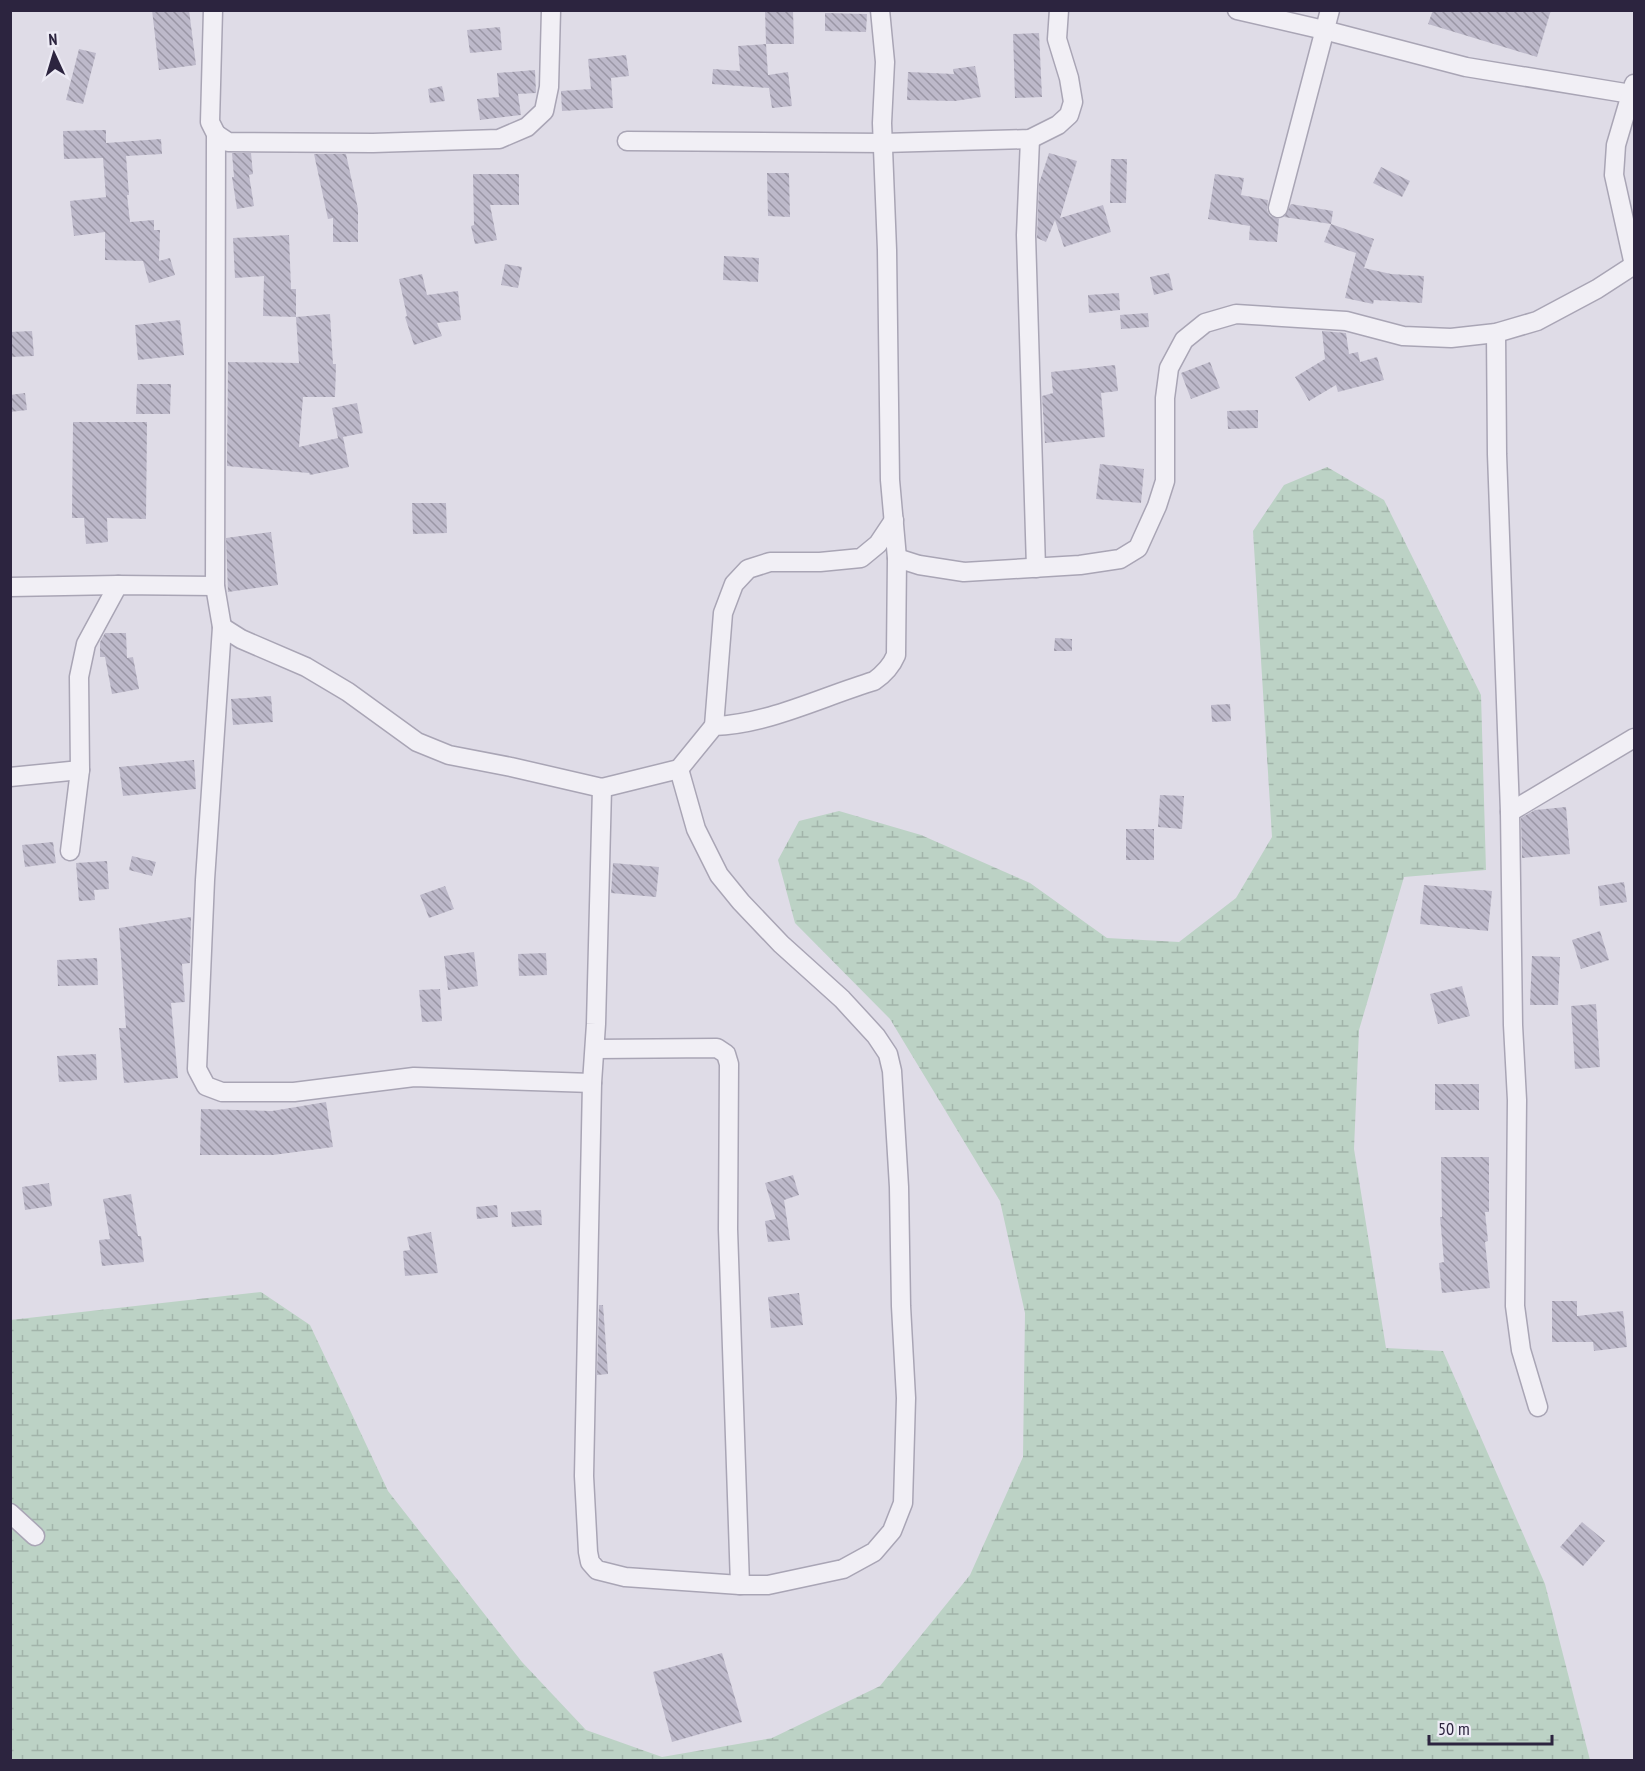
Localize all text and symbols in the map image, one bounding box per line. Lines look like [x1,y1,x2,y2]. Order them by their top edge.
north arrow [24,24,84,84]
text: N [48,29,58,49]
scale bar [1429,1708,1552,1746]
text: 50 m [1438,1717,1470,1740]

